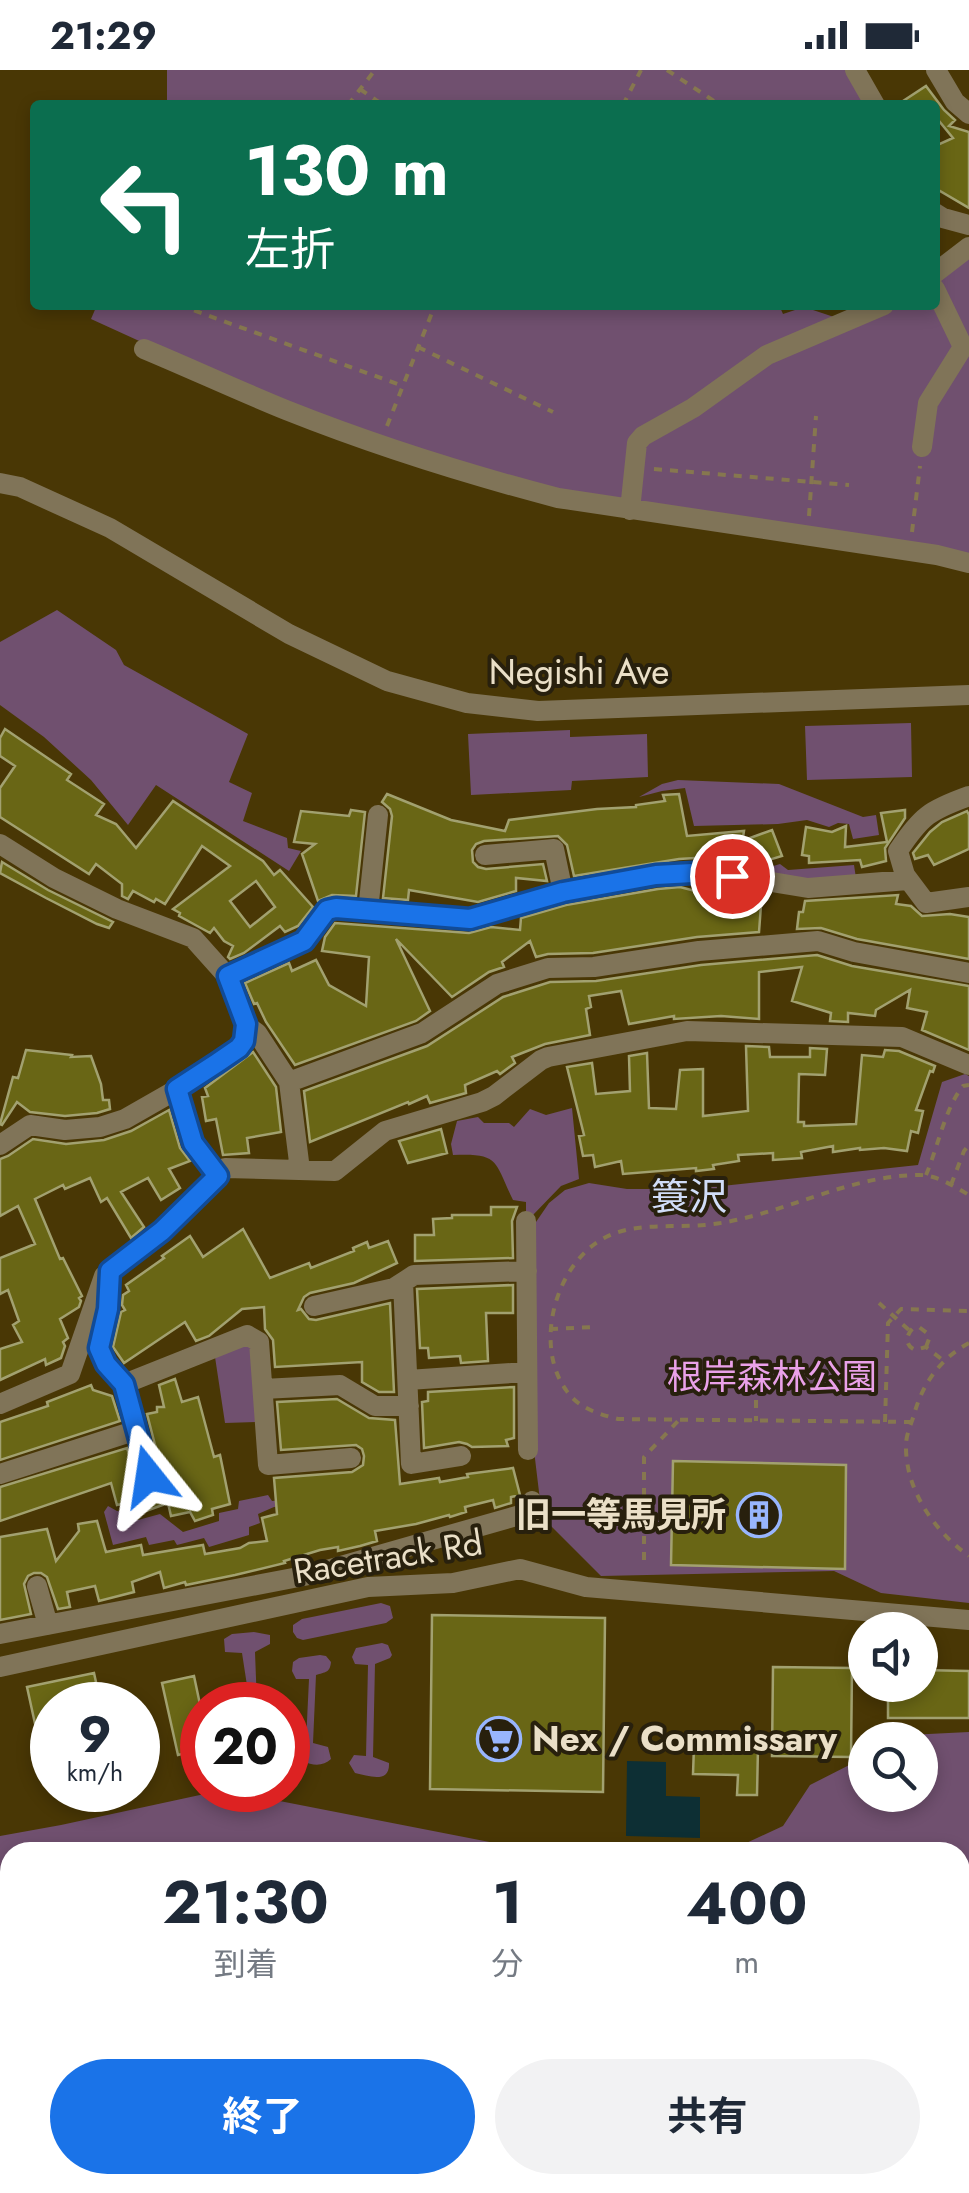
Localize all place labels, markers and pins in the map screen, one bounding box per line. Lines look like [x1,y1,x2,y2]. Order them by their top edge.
pin [690,834,775,919]
place label: 旧一等馬見所 [516,1490,726,1540]
building icon: 旧一等馬見所 [736,1492,782,1538]
place label: Nex / Commissary [532,1714,838,1764]
supermarket icon: Nex / Commissary [476,1716,522,1762]

